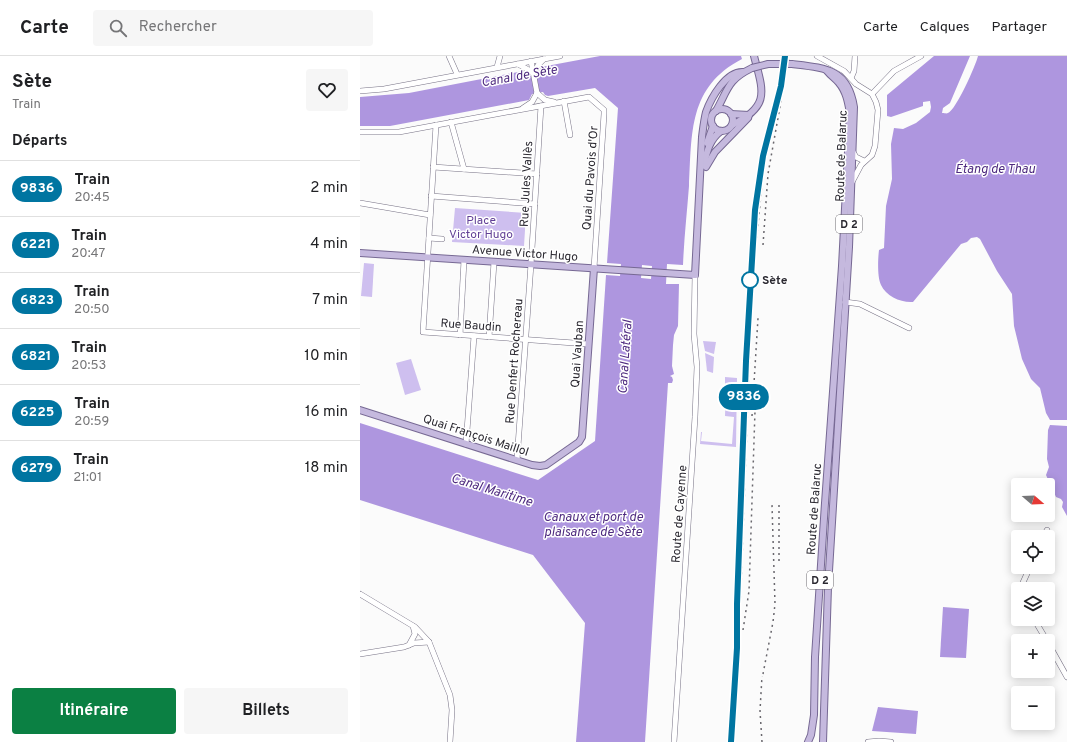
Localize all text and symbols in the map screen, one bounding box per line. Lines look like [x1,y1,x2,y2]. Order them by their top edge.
search box [93,10,373,46]
text: Carte [20,16,69,40]
icon: search [107,17,129,39]
text: Rechercher [139,18,217,37]
text: Carte [863,19,898,36]
text: Calques [920,19,970,36]
text: Partager [992,19,1047,36]
water label: Canal de Sète [480,62,559,92]
button: heart [306,69,348,111]
text: Sète [12,70,52,94]
text: Train [12,97,41,113]
street label: Route de Balaruc [832,110,852,202]
street label: Quai du Pavois d'Or [579,125,603,231]
text: Départs [12,132,67,151]
street label: Rue Jules Vallès [517,141,537,228]
water label: Étang de Thau [955,160,1036,178]
text: Train [74,171,110,190]
text: 2 min [310,179,348,198]
text: 9836 [20,180,54,197]
text: 20:45 [74,190,110,206]
park label: Place Victor Hugo [449,213,513,243]
road number: D 2 [836,215,862,233]
text: Train [71,227,107,246]
text: 4 min [310,235,348,254]
text: 6221 [20,236,51,253]
street label: Avenue Victor Hugo [471,242,579,266]
text: 20:47 [71,246,105,262]
marker: Sète [741,271,759,289]
place label: Sète [762,273,788,289]
text: Train [74,283,110,302]
text: 7 min [312,291,348,310]
text: 6823 [20,292,54,309]
street label: Rue Denfert Rochereau [503,298,527,424]
text: 20:50 [74,302,110,318]
street label: Rue Baudin [440,316,502,336]
water label: Canal Latéral [615,319,637,395]
street label: Quai Vauban [568,320,588,388]
text: Train [71,339,107,358]
text: 10 min [304,347,348,366]
text: 6821 [20,348,51,365]
text: 20:53 [71,358,106,374]
line badge: 9836 [716,384,772,410]
text: 9836 [727,388,761,405]
text: Train [74,395,110,414]
text: 16 min [305,403,348,422]
text: 6225 [20,404,54,421]
street label: Quai François Maillol [421,411,531,461]
text: 20:59 [74,414,109,430]
text: Train [73,451,109,470]
text: 18 min [305,459,348,478]
text: 6279 [20,460,53,477]
street label: Route de Balaruc [804,463,826,556]
street label: Route de Cayenne [669,465,691,564]
text: 21:01 [73,470,102,486]
water label: Canal Maritime [449,471,534,511]
north arrow [1011,478,1055,522]
map controls [1011,478,1055,730]
water label: Canaux et port de plaisance de Sète [543,510,643,541]
button: locate [1011,530,1055,574]
road number: D 2 [807,571,833,589]
button: layers [1011,582,1055,626]
button: + [1011,634,1055,678]
button: − [1011,686,1055,730]
button: Itinéraire [12,688,176,734]
button: Billets [184,688,348,734]

